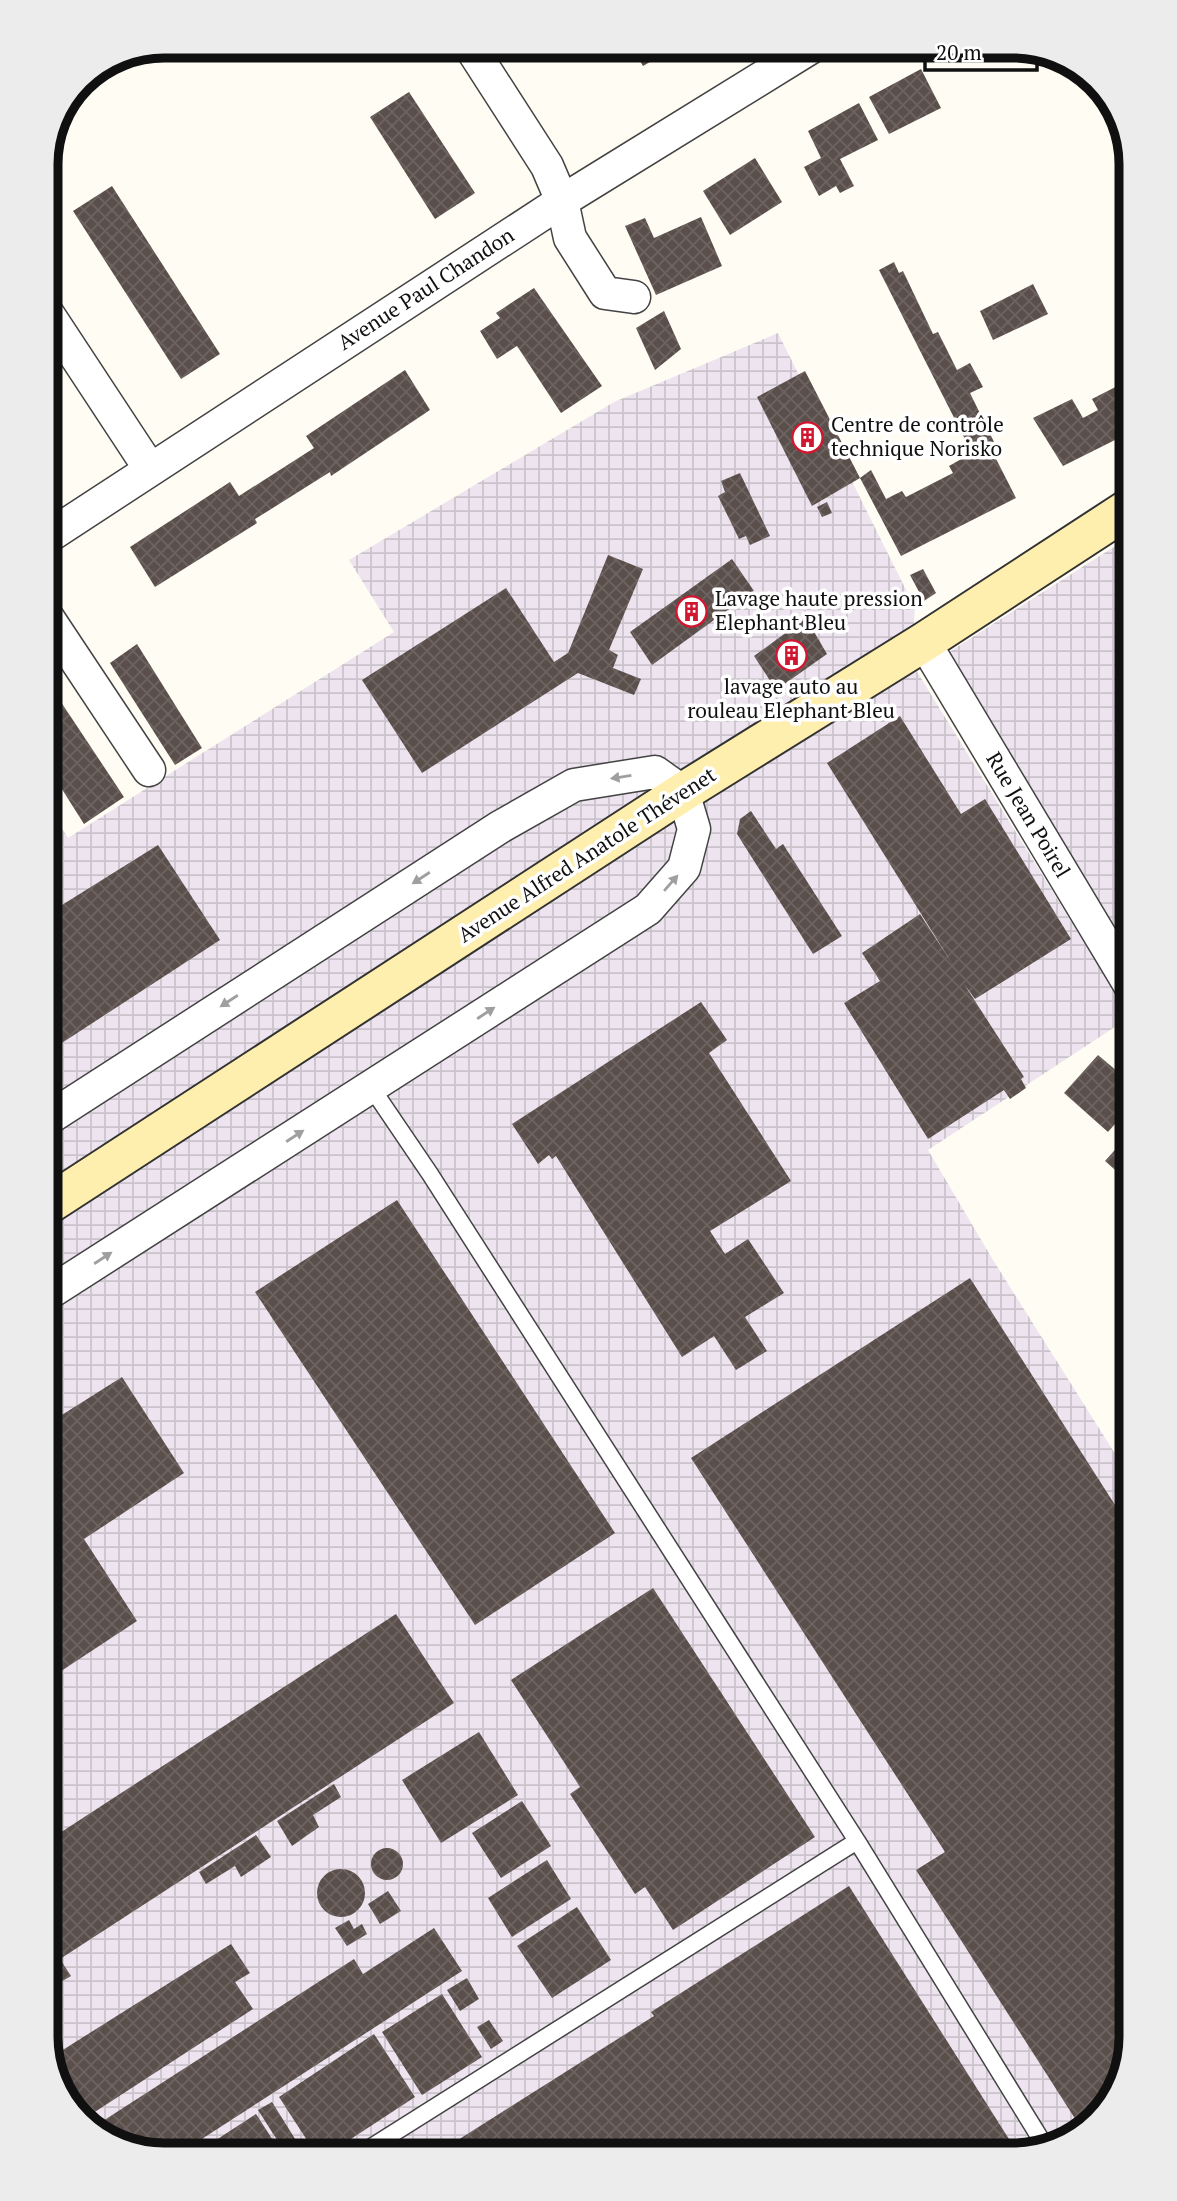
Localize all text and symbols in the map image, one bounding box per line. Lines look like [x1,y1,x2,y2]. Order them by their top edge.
scale bar [925,28,1037,72]
text: 20 m [936,38,982,66]
street label: Avenue Paul Chandon [332,220,520,356]
place label: Centre de contrôle technique Norisko [831,410,1004,462]
building icon: Centre de contrôle technique Norisko [791,420,825,454]
place label: Lavage haute pression Elephant Bleu [715,584,923,636]
building icon: Lavage haute pression Elephant Bleu [675,594,709,628]
building icon: lavage auto au rouleau Elephant Bleu [774,638,808,672]
place label: lavage auto au rouleau Elephant Bleu [687,672,895,724]
street label: Rue Jean Poirel [980,747,1077,882]
street label: Avenue Alfred Anatole Thévenet [452,760,721,948]
one-way arrow [610,772,632,783]
one-way arrow [411,871,430,884]
one-way arrow [663,874,679,892]
one-way arrow [220,995,239,1008]
one-way arrow [477,1007,496,1020]
one-way arrow [285,1129,304,1142]
one-way arrow [93,1252,113,1265]

